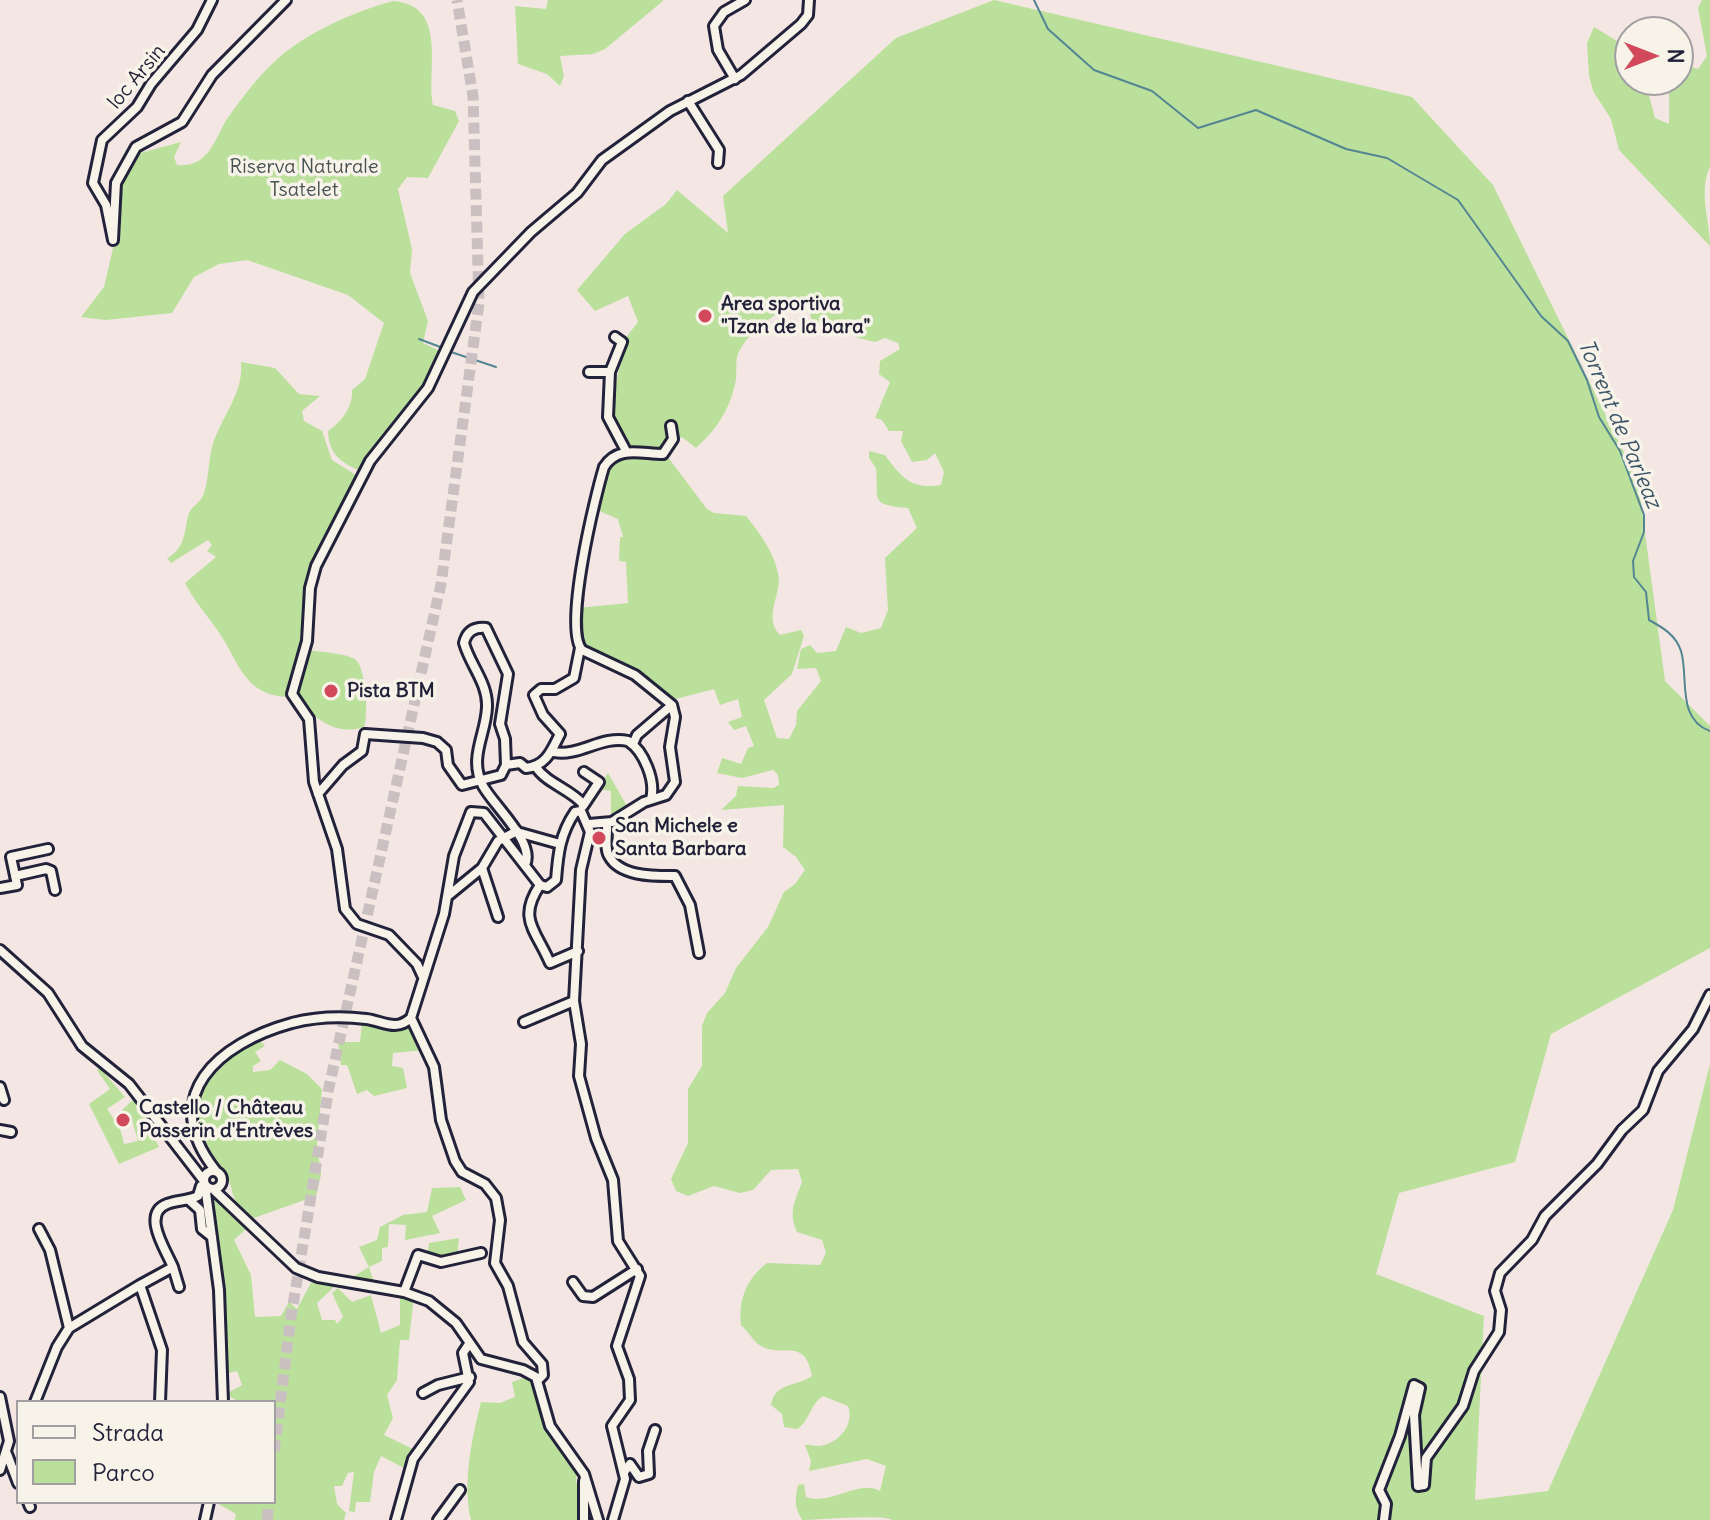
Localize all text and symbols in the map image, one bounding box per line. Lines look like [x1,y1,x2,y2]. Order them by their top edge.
north arrow [1614,16,1694,96]
street label: loc Arsin [103,40,171,114]
text: N [1662,48,1690,64]
park label: Riserva Naturale Tsatelet [229,155,379,202]
place label: Area sportiva "Tzan de la bara" [721,292,870,339]
marker: Area sportiva "Tzan de la bara" [696,307,714,325]
water label: Torrent de Parleaz [1572,336,1666,512]
place label: Pista BTM [347,679,435,703]
marker: Pista BTM [322,682,340,700]
place label: San Michele e Santa Barbara [615,814,746,861]
marker: San Michele e Santa Barbara [590,829,608,847]
place label: Castello / Château Passerin d'Entrèves [139,1096,313,1143]
marker: Castello / Château Passerin d'Entrèves [114,1111,132,1129]
legend [16,1400,276,1504]
text: Strada [92,1417,164,1447]
text: Parco [92,1457,155,1487]

